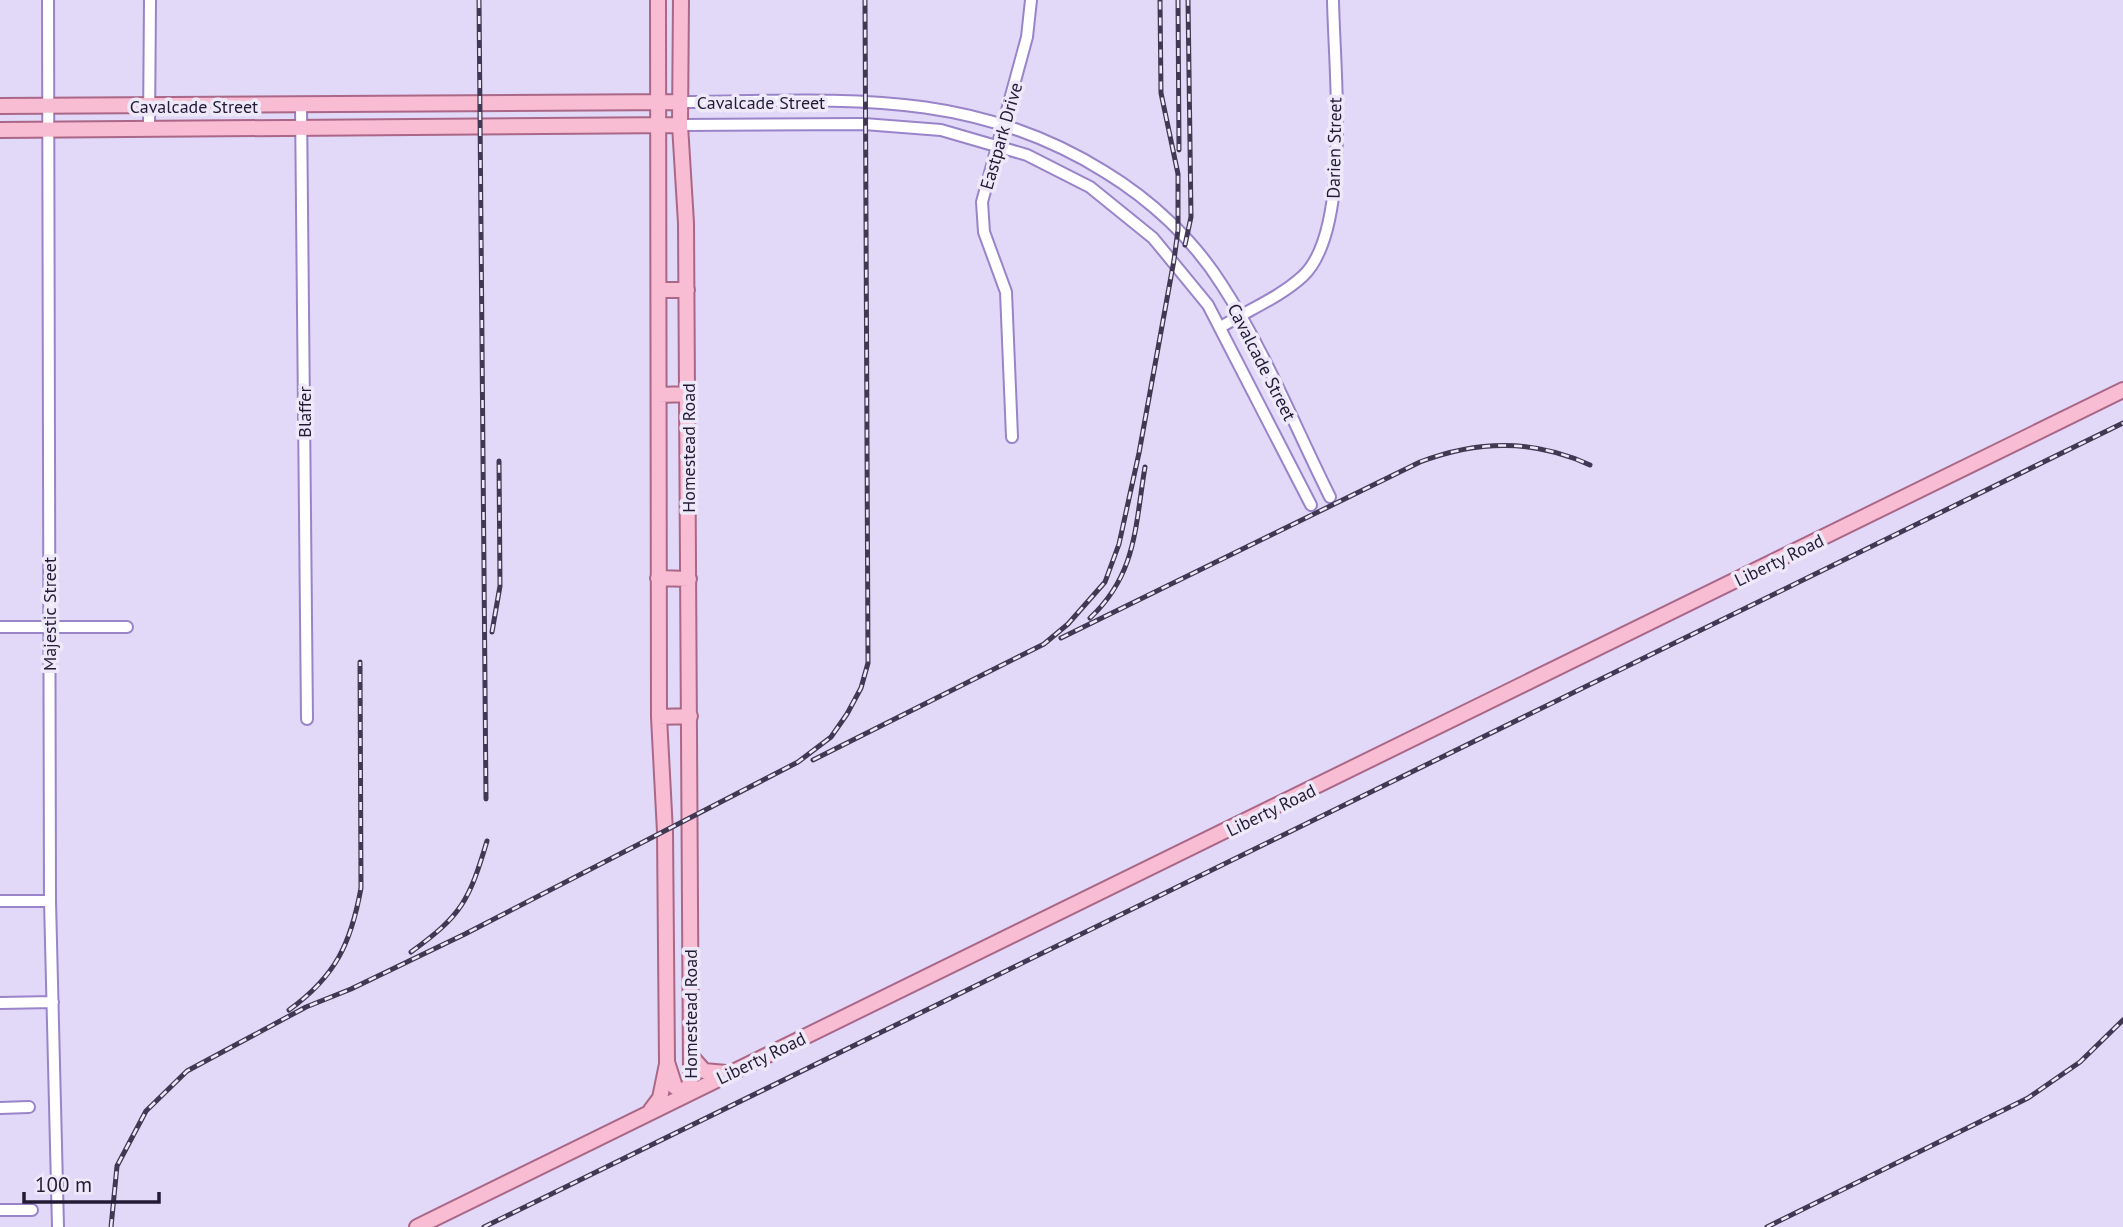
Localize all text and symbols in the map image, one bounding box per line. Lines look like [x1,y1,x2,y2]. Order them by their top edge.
street label: Eastpark Drive [975,80,1027,192]
street label: Cavalcade Street [697,91,825,114]
street label: Cavalcade Street [130,95,258,118]
street label: Darien Street [1322,97,1346,199]
street label: Cavalcade Street [1223,300,1301,424]
street label: Homestead Road [677,383,700,513]
street label: Blaffer [293,386,316,438]
street label: Liberty Road [1731,529,1827,591]
street label: Majestic Street [38,557,61,671]
street label: Liberty Road [1223,779,1319,841]
street label: Homestead Road [679,949,702,1079]
street label: Liberty Road [713,1027,809,1089]
scale bar [24,1160,159,1204]
text: 100 m [35,1171,92,1198]

